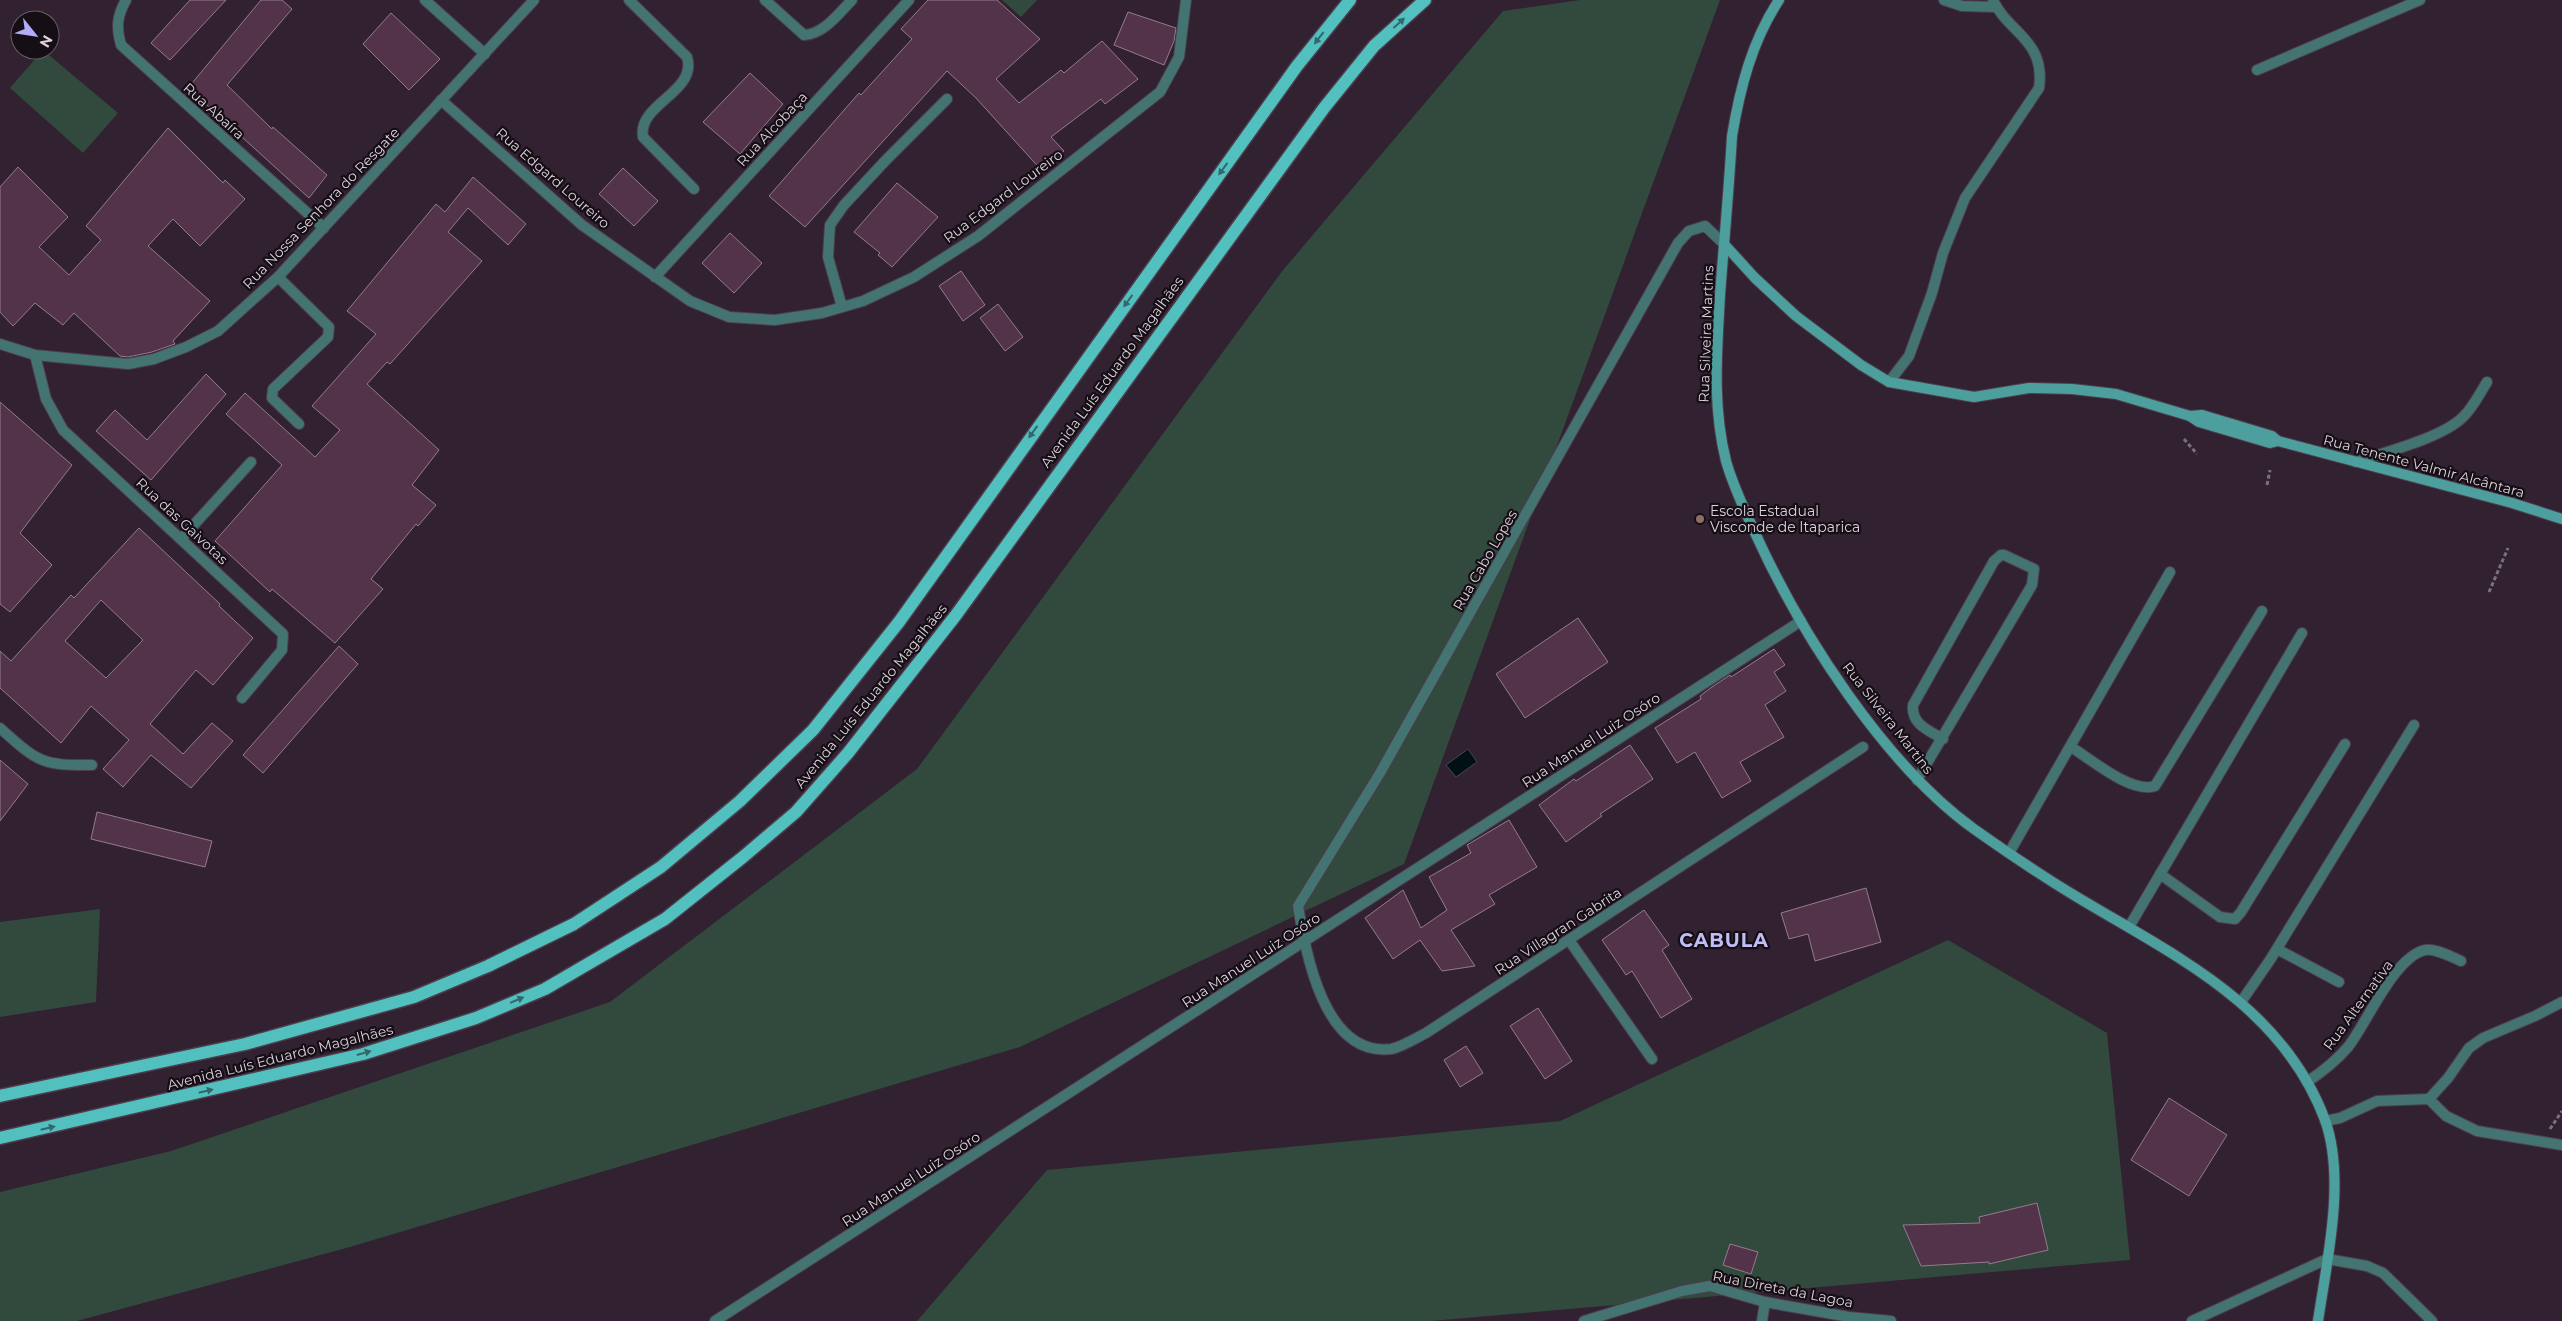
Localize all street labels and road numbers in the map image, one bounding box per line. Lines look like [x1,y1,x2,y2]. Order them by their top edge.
street label: Rua Abaíra [180,79,248,143]
street label: Rua Alcobaça [733,88,811,170]
street label: Rua Nossa Senhora do Resgate [239,123,403,293]
street label: Rua Edgard Loureiro [492,124,614,232]
street label: Rua Edgard Loureiro [940,145,1066,247]
street label: Rua Silveira Martins [1695,265,1717,403]
street label: Avenida Luís Eduardo Magalhães [1037,273,1188,471]
street label: Rua Tenente Valmir Alcântara [2321,430,2527,502]
street label: Rua das Gaivotas [132,474,232,568]
street label: Rua Cabo Lopes [1449,506,1521,614]
street label: Avenida Luís Eduardo Magalhães [791,600,951,792]
street label: Rua Silveira Martins [1839,658,1937,778]
street label: Rua Manuel Luiz Osóro [1518,688,1664,792]
street label: Rua Villagran Gabrita [1491,883,1625,979]
street label: Rua Manuel Luiz Osóro [1178,908,1324,1012]
street label: Rua Alternativa [2319,956,2397,1054]
street label: Avenida Luís Eduardo Magalhães [165,1020,395,1094]
street label: Rua Manuel Luiz Osóro [838,1127,984,1231]
street label: Rua Direta da Lagoa [1711,1267,1855,1311]

